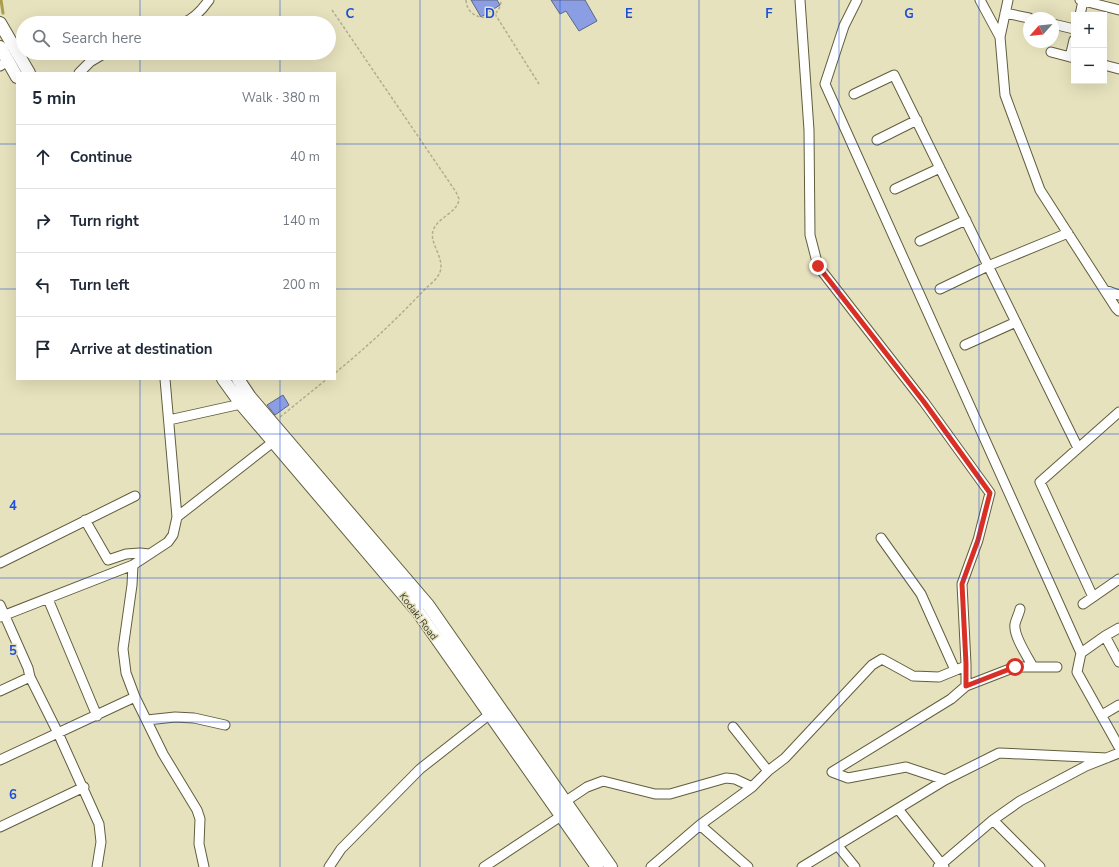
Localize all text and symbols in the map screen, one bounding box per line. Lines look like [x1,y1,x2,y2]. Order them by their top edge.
text: C [346,5,355,23]
text: D [485,5,495,23]
text: E [625,5,633,23]
text: F [765,5,773,23]
text: G [904,5,914,23]
north arrow [1023,12,1059,48]
map controls [1071,12,1107,84]
button: + [1071,12,1107,48]
search box [16,16,336,60]
icon: search [30,27,52,49]
text: Search here [62,28,142,48]
button: − [1071,48,1107,84]
text: 5 min [32,87,76,110]
text: Walk · 380 m [242,89,320,107]
icon: ahead [32,146,54,168]
text: Continue [70,147,132,167]
text: 40 m [290,148,320,166]
icon: right [32,210,54,232]
text: Turn right [70,211,139,231]
text: 140 m [282,212,320,230]
route end [809,257,827,275]
icon: left [32,274,54,296]
text: Turn left [70,275,129,295]
text: 200 m [282,276,320,294]
icon: arrive [32,338,54,360]
text: Arrive at destination [70,339,213,359]
text: 4 [9,497,17,515]
street label: Kodaki Road [396,590,441,643]
text: 5 [9,642,17,660]
route start [1006,658,1024,676]
text: 6 [9,786,17,804]

